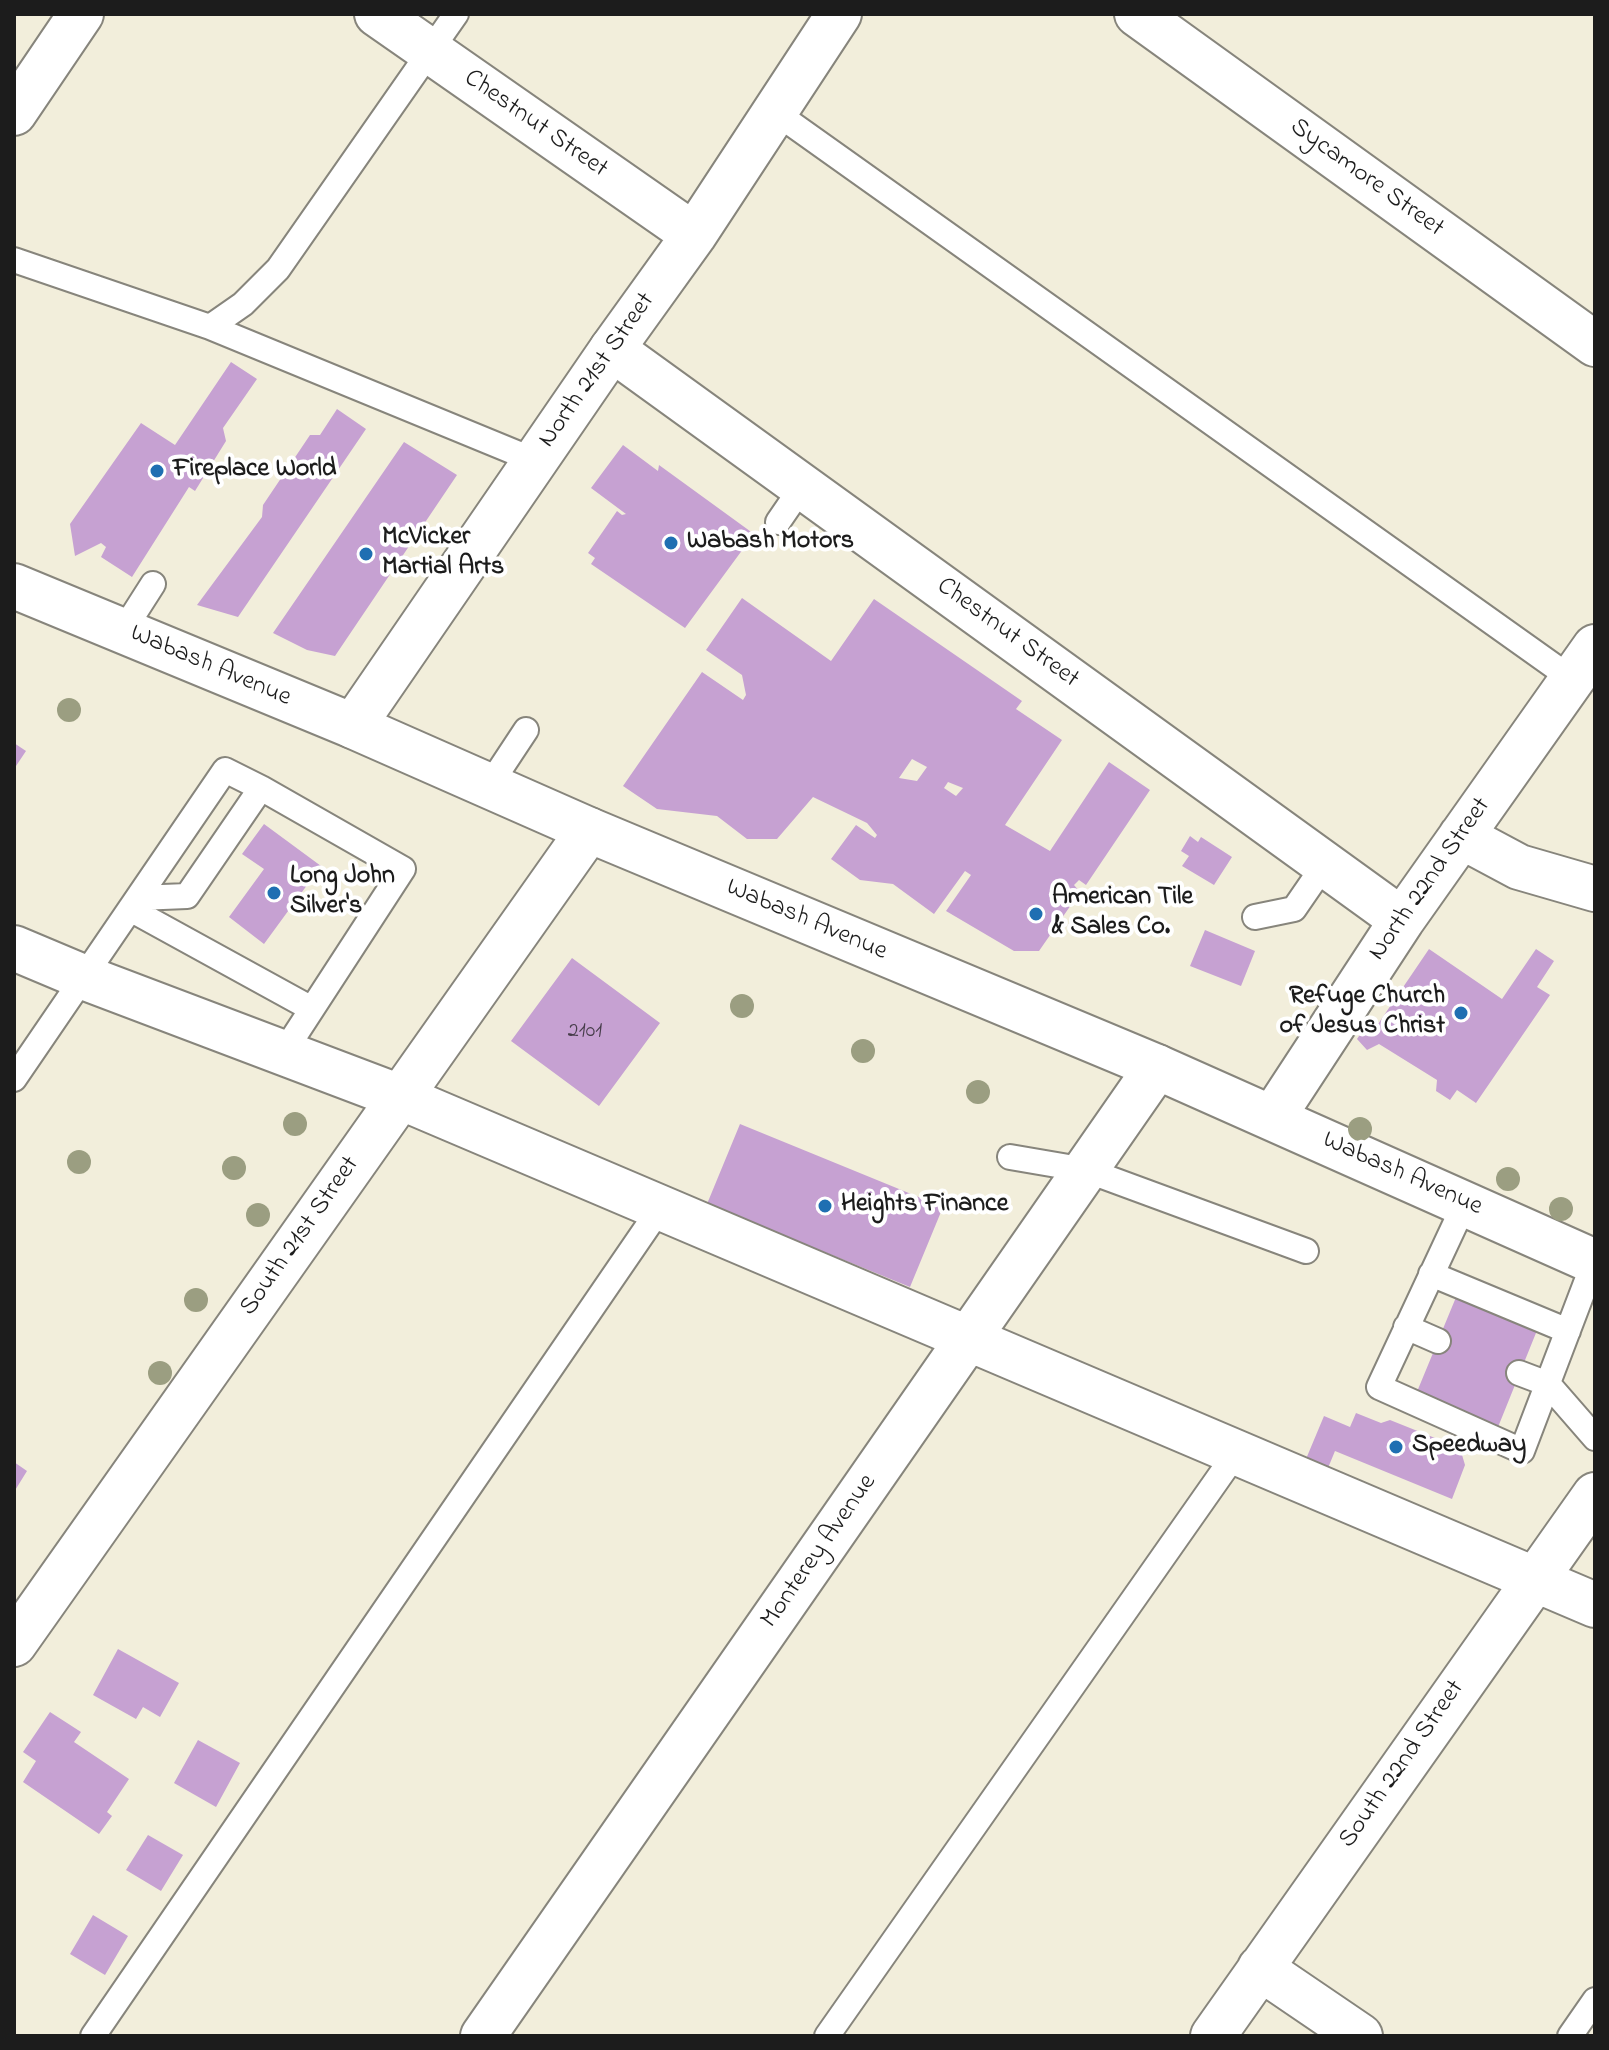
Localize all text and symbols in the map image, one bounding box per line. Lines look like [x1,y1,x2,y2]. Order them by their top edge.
street label: Chestnut Street [457,64,613,186]
street label: Sycamore Street [1283,113,1449,245]
street label: North 21st Street [533,288,663,454]
place label: Fireplace World [173,455,336,487]
marker: Fireplace World [148,462,166,480]
place label: McVicker Martial Arts [382,523,504,584]
place label: Wabash Motors [687,527,854,559]
marker: Wabash Motors [662,534,680,552]
marker: McVicker Martial Arts [357,545,375,563]
street label: Chestnut Street [930,572,1084,696]
street label: Wabash Avenue [125,619,295,715]
street label: North 22nd Street [1363,792,1499,968]
place label: Long John Silver's [290,862,395,924]
street label: Wabash Avenue [721,873,891,969]
place label: American Tile & Sales Co. [1052,883,1193,944]
marker: Long John Silver's [265,884,283,902]
marker: American Tile & Sales Co. [1027,905,1045,923]
place label: Refuge Church of Jesus Christ [1279,982,1445,1044]
marker: Refuge Church of Jesus Christ [1452,1004,1470,1022]
house number: 2101 [568,1019,602,1045]
street label: Wabash Avenue [1317,1126,1487,1224]
street label: South 21st Street [234,1151,368,1323]
place label: Heights Finance [841,1190,1008,1222]
marker: Heights Finance [816,1197,834,1215]
place label: Speedway [1412,1431,1526,1463]
marker: Speedway [1387,1438,1405,1456]
street label: Monterey Avenue [755,1469,885,1635]
street label: South 22nd Street [1333,1675,1473,1855]

